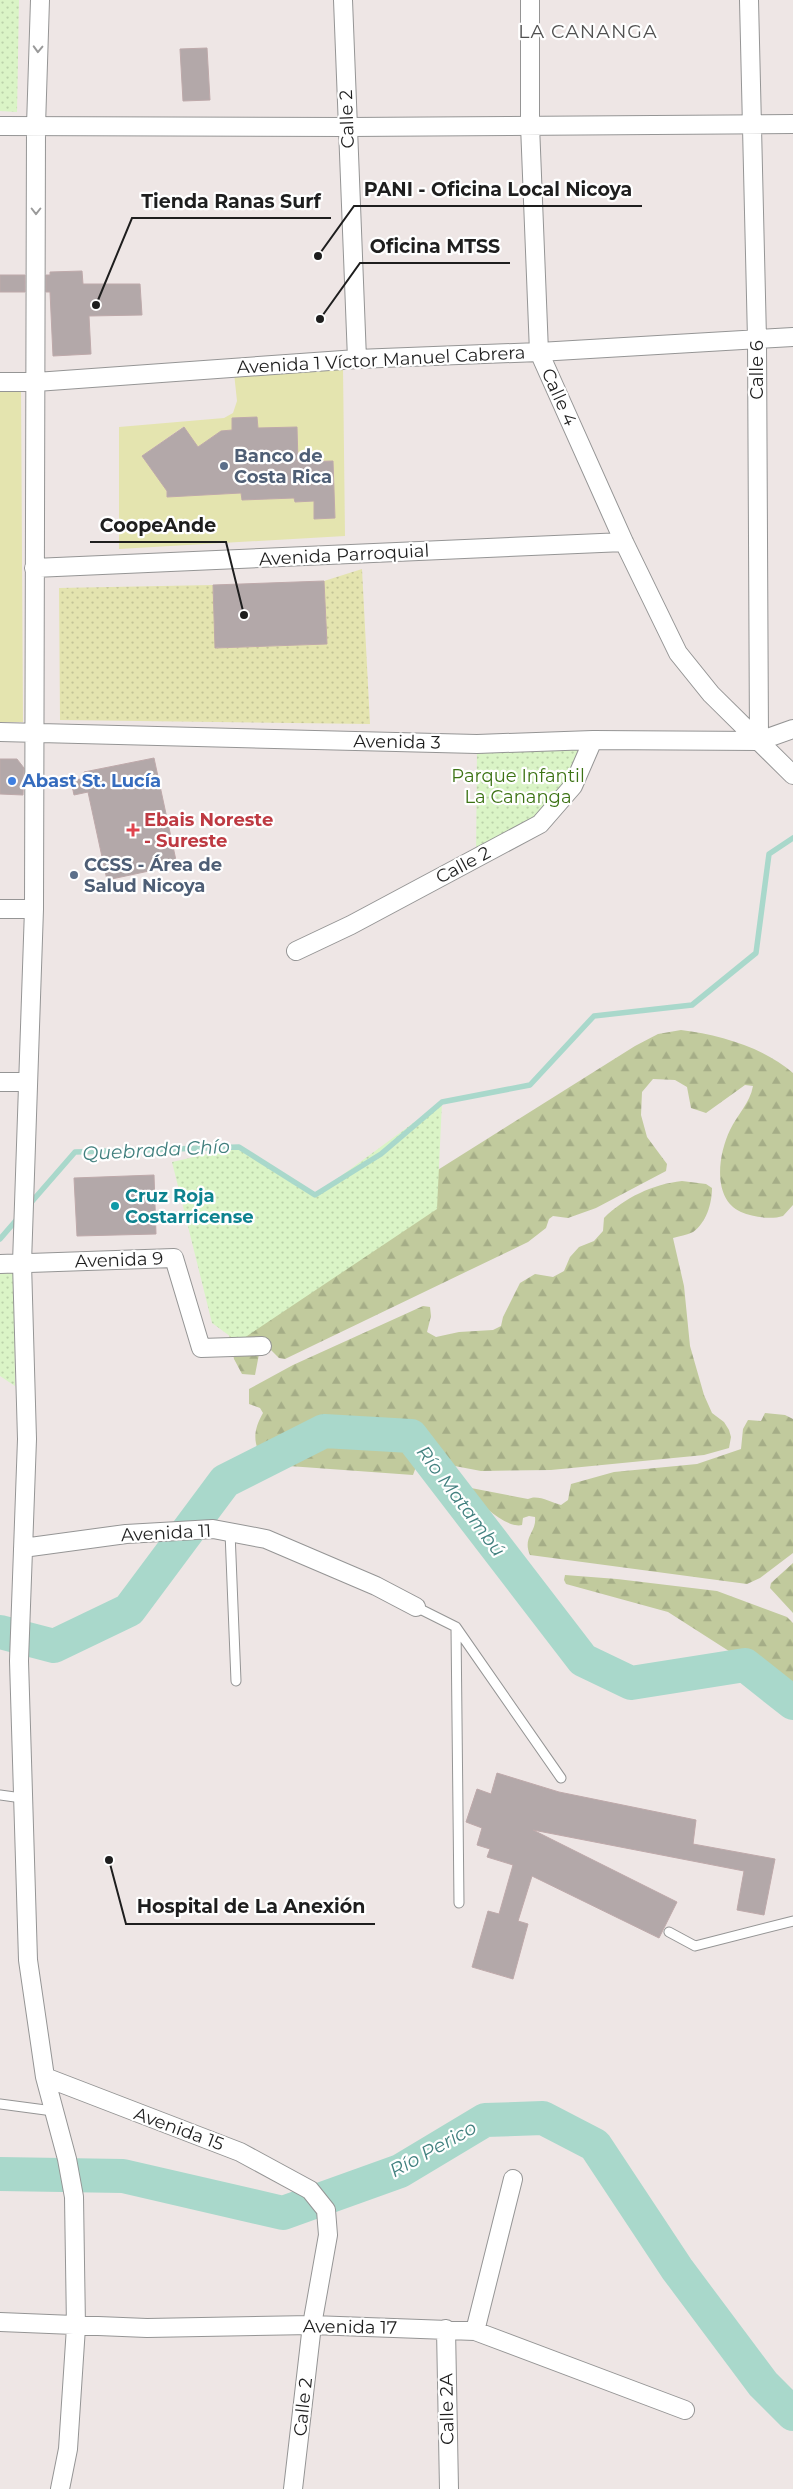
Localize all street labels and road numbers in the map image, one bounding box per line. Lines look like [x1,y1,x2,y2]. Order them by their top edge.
street label: Calle 2 [335,89,359,149]
street label: Calle 6 [746,340,768,400]
street label: Avenida 1 Víctor Manuel Cabrera [236,341,526,379]
street label: Calle 4 [537,365,581,429]
street label: Avenida Parroquial [258,540,430,570]
street label: Avenida 3 [353,730,441,754]
street label: Calle 2 [432,841,494,889]
street label: Avenida 9 [74,1247,164,1273]
street label: Avenida 11 [120,1520,212,1546]
street label: Avenida 15 [131,2103,227,2155]
street label: Avenida 17 [303,2315,397,2339]
street label: Calle 2A [435,2373,459,2445]
street label: Calle 2 [289,2377,317,2437]

